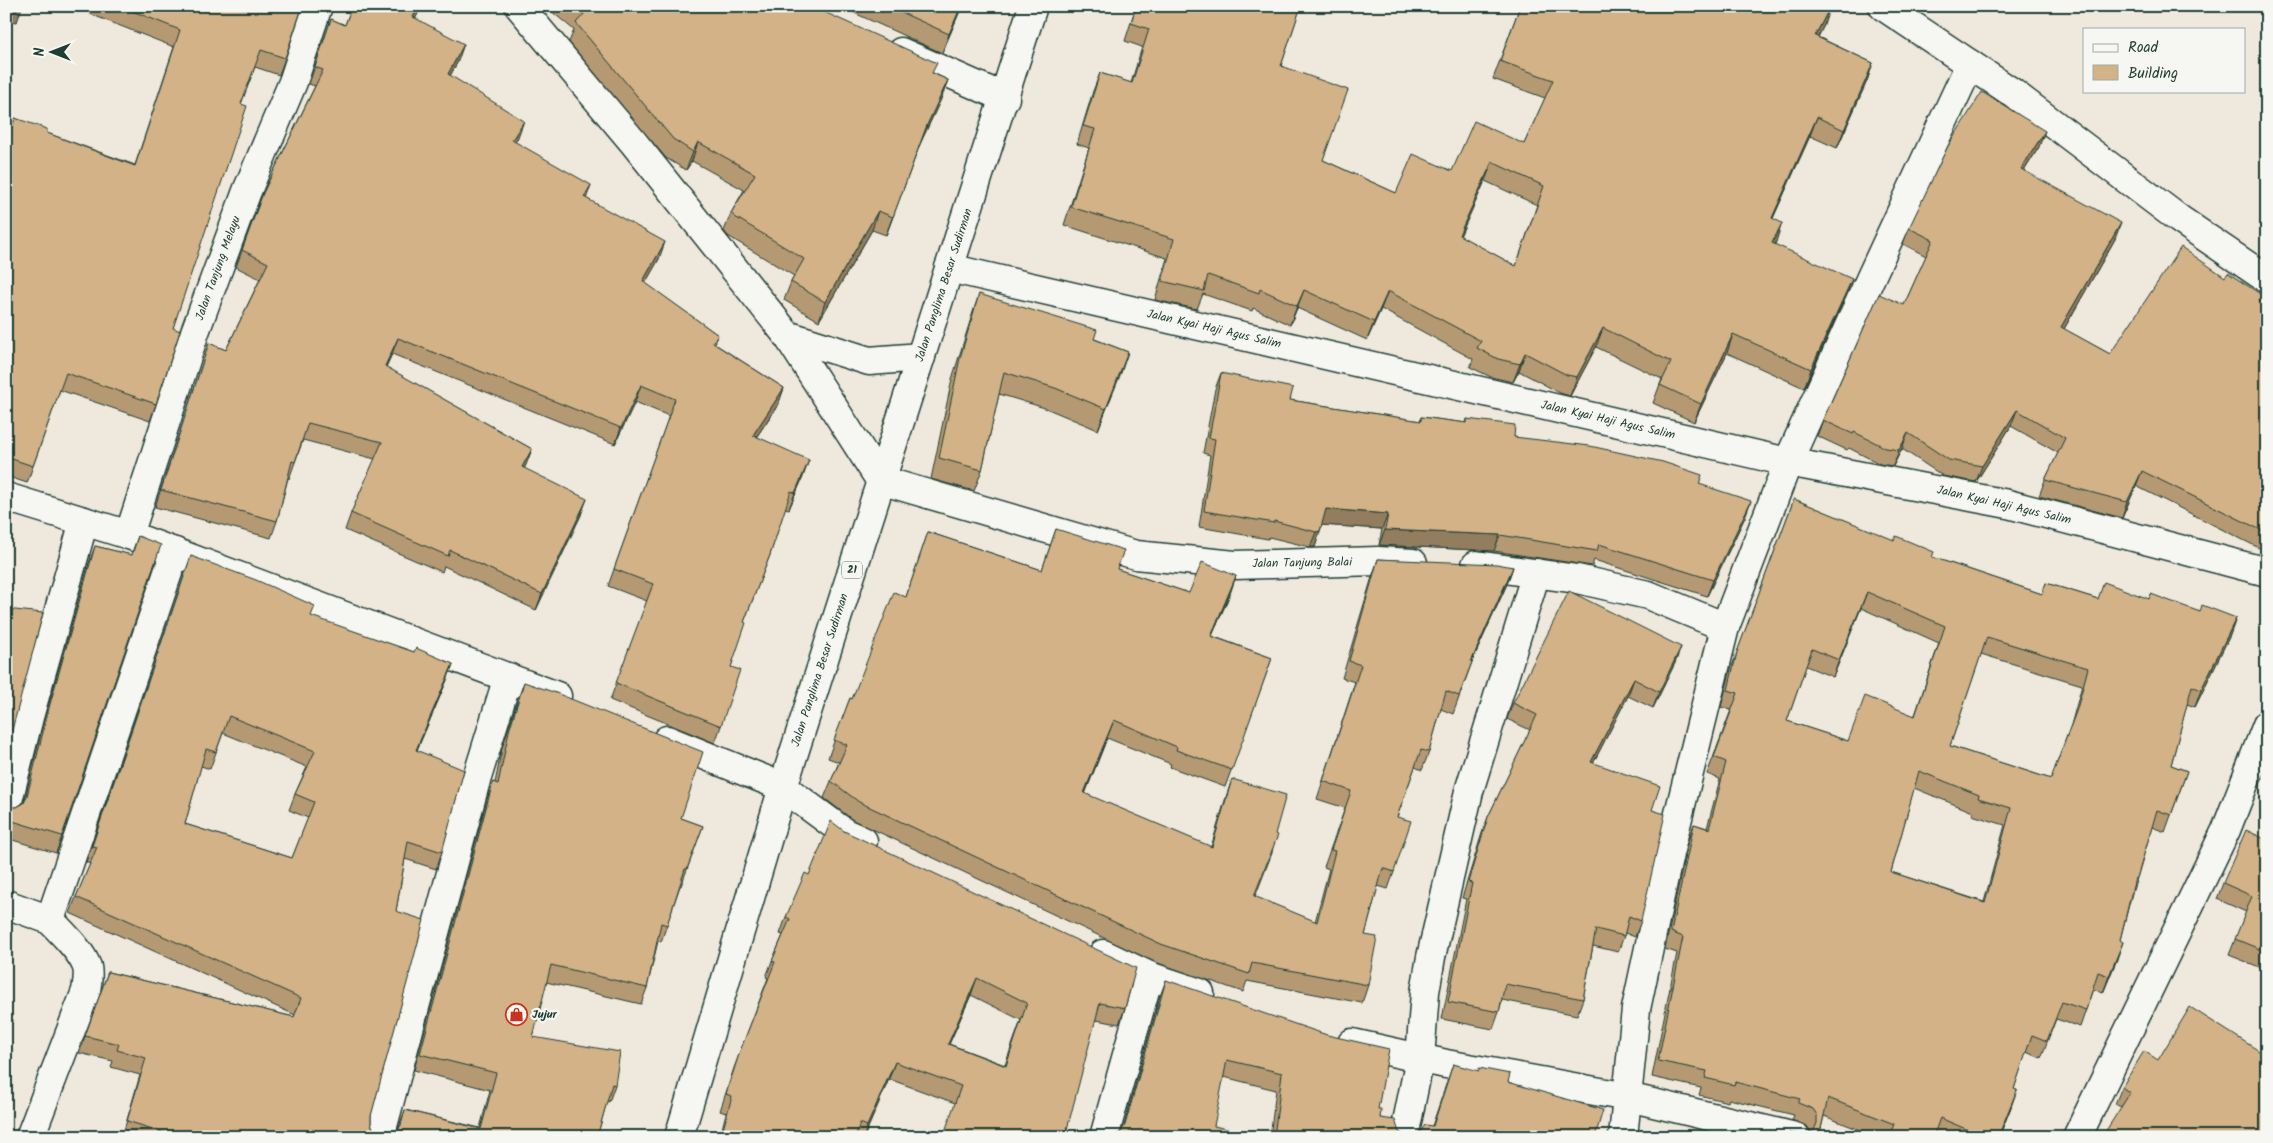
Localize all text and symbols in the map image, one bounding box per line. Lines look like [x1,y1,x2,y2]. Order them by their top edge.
north arrow [28,28,78,78]
legend [2083,28,2246,92]
text: Road [2128,36,2159,60]
text: N [29,47,51,56]
text: Building [2128,62,2178,86]
street label: Jalan Panglima Besar Sudirman [910,206,978,364]
street label: Jalan Tanjung Melayu [190,213,246,323]
street label: Jalan Kyai Haji Agus Salim [1145,304,1284,354]
street label: Jalan Kyai Haji Agus Salim [1539,395,1678,445]
street label: Jalan Kyai Haji Agus Salim [1935,480,2074,530]
street label: Jalan Tanjung Balai [1252,553,1353,573]
road number: 21 [842,562,862,578]
street label: Jalan Panglima Besar Sudirman [786,591,854,749]
shop icon: Jujur [504,1002,528,1026]
place label: Jujur [532,1005,558,1024]

